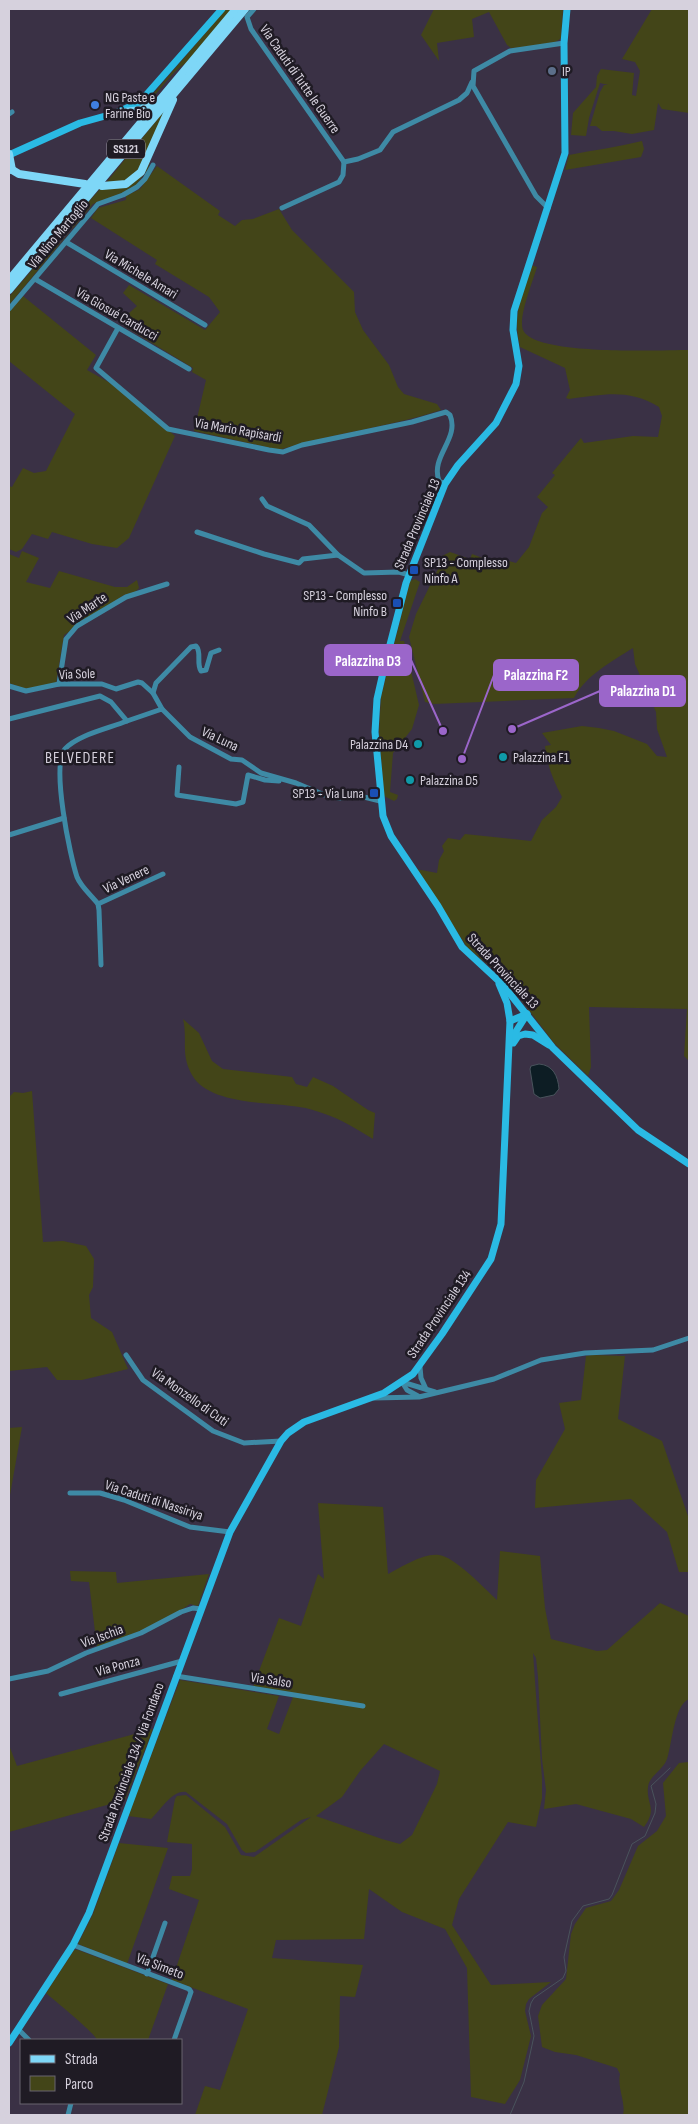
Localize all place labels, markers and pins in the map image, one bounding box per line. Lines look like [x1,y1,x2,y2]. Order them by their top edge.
place label: IP [562,63,571,80]
marker: IP [546,65,558,77]
place label: NG Paste e Farine Bio [105,89,155,122]
marker: NG Paste e Farine Bio [89,99,101,111]
place label: SP13 - Complesso Ninfo A [424,554,508,587]
marker: SP13 - Complesso Ninfo A [408,564,420,576]
place label: SP13 - Complesso Ninfo B [303,587,387,620]
marker: SP13 - Complesso Ninfo B [391,597,403,609]
callout: Palazzina D3 [325,645,411,675]
callout: Palazzina F2 [494,660,578,690]
callout: Palazzina D1 [600,676,685,706]
place label: Palazzina D4 [350,736,408,753]
marker: Palazzina D4 [412,738,424,750]
place label: Palazzina F1 [513,749,569,766]
marker: Palazzina F1 [497,751,509,763]
place label: Palazzina D5 [420,772,478,789]
marker: Palazzina D5 [404,774,416,786]
place label: SP13 - Via Luna [292,785,364,802]
marker: SP13 - Via Luna [368,787,380,799]

